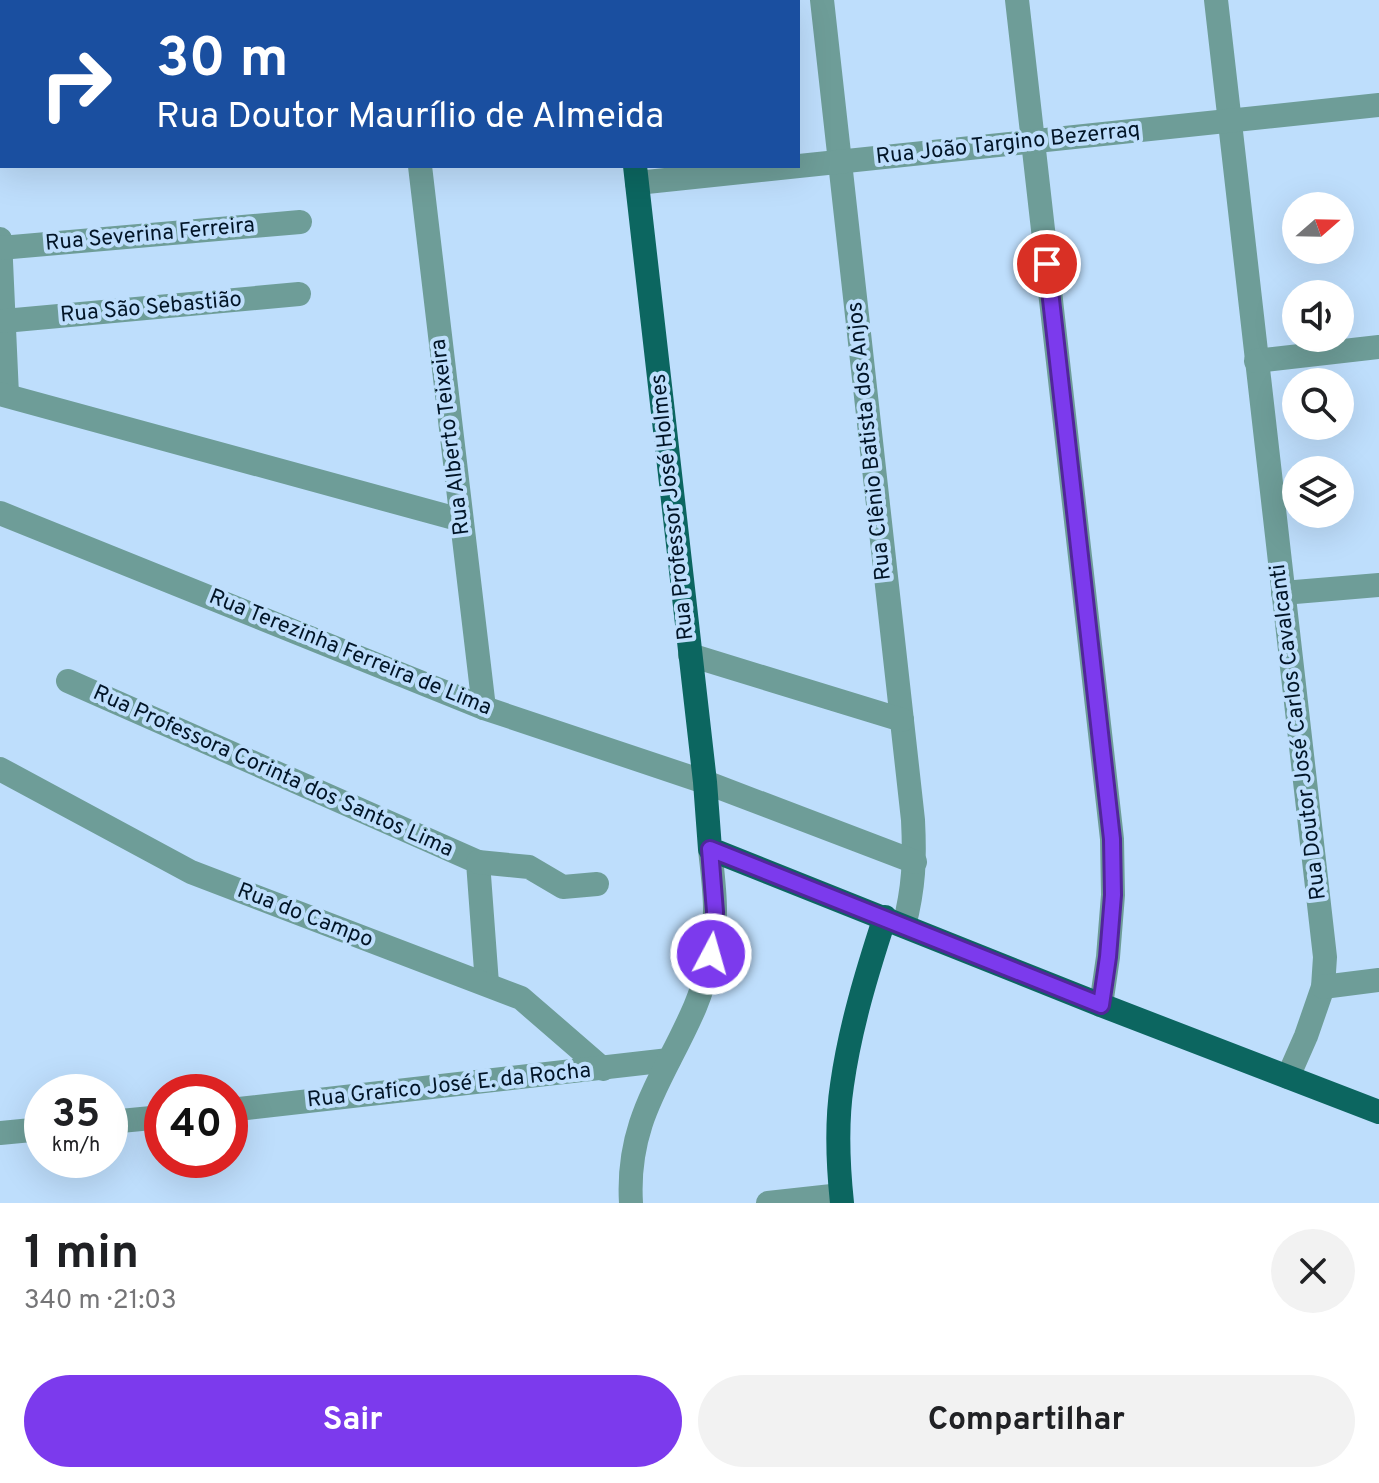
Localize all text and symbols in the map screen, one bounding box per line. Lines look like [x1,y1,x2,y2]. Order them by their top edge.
text: 30 m [156,26,289,96]
icon: right [24,32,128,136]
text: Rua Doutor Maurílio de Almeida [156,95,664,141]
street label: Rua João Targino Bezerraq [875,117,1141,171]
north arrow [1282,192,1354,264]
map controls [1282,192,1354,528]
street label: Rua Severina Ferreira [44,212,256,258]
pin [1013,230,1081,298]
icon: arrive [1025,242,1069,286]
button: sound [1282,280,1354,352]
street label: Rua São Sebastião [59,287,243,329]
street label: Rua Clênio Batista dos Anjos [842,300,898,582]
street label: Rua Alberto Teixeira [426,337,476,537]
button: search [1282,368,1354,440]
street label: Rua Professor José Holmes [646,372,700,642]
button: layers [1282,456,1354,528]
street label: Rua Doutor José Carlos Cavalcanti [1265,563,1333,901]
street label: Rua Terezinha Ferreira de Lima [205,584,495,722]
street label: Rua Professora Corinta dos Santos Lima [89,680,457,864]
street label: Rua do Campo [233,878,377,954]
position arrow [669,912,753,996]
street label: Rua Grafico José E. da Rocha [306,1058,592,1114]
speed limit sign: 40 [144,1074,248,1178]
text: 35 [52,1091,100,1141]
text: km/h [52,1133,100,1159]
text: 1 min [24,1225,139,1285]
button: close [1271,1229,1355,1313]
text: 340 m · 21:03 [24,1285,177,1318]
button: Sair [24,1375,682,1467]
button: Compartilhar [698,1375,1355,1467]

